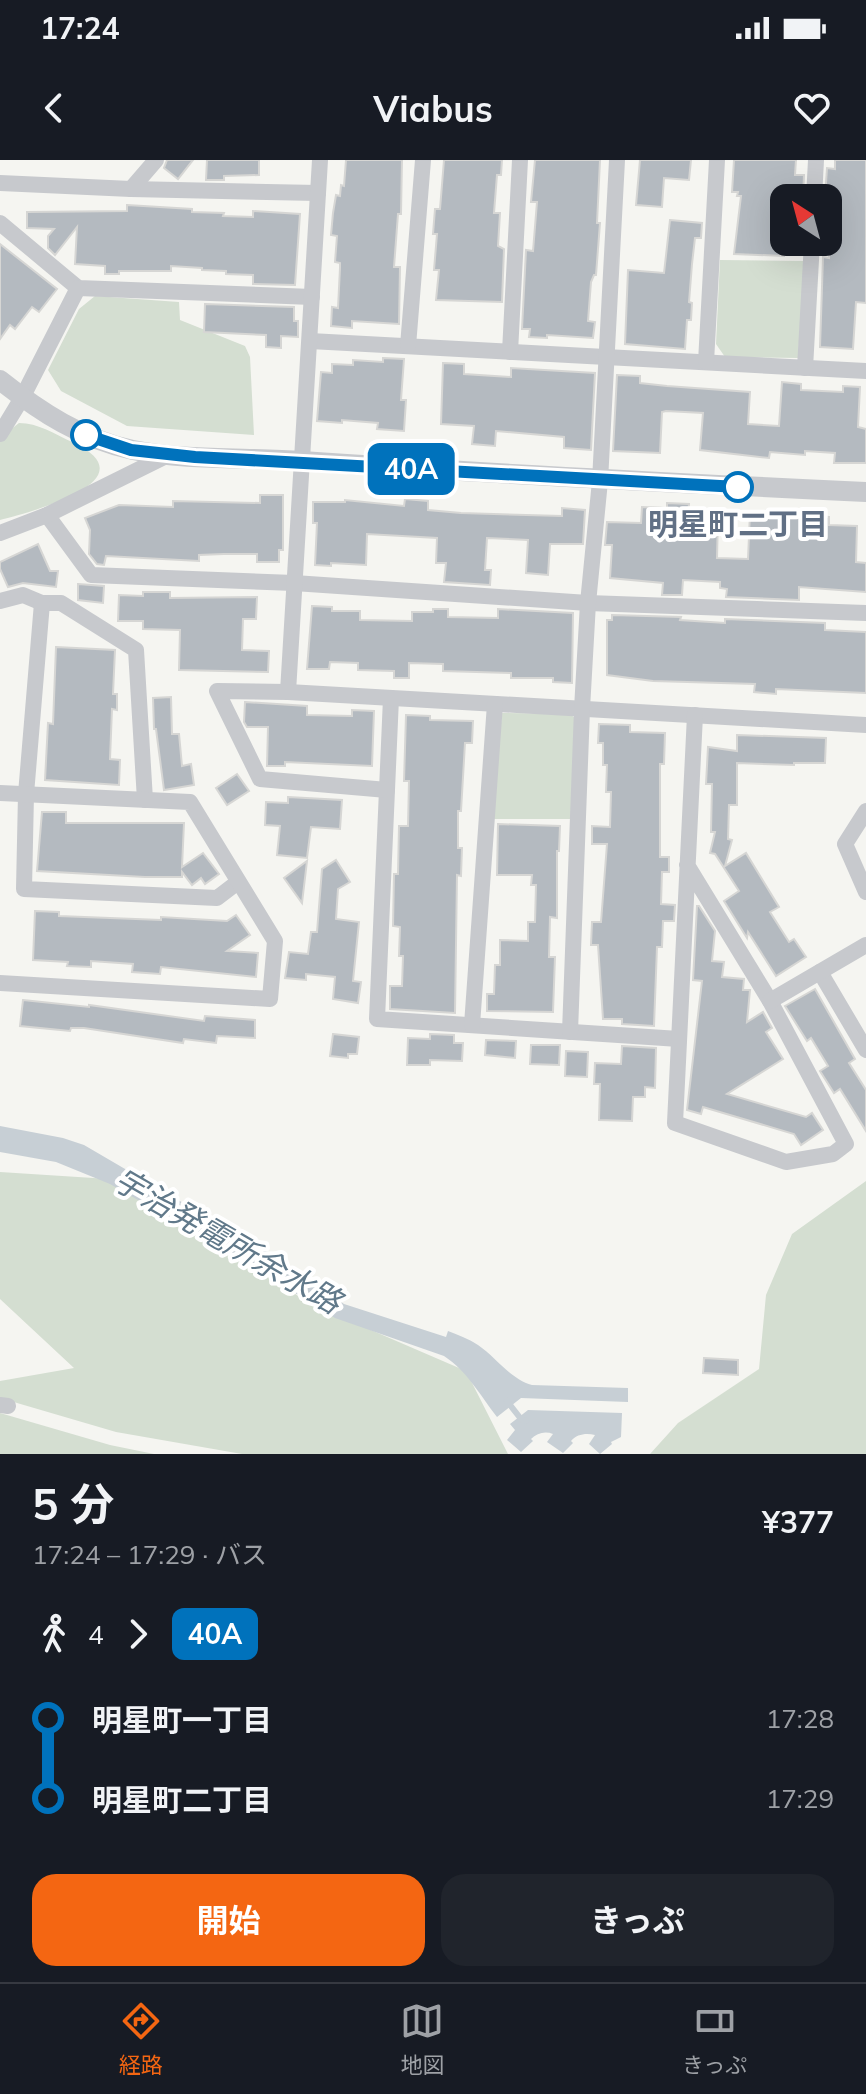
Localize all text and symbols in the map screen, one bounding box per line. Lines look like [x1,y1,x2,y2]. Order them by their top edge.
text: 17:24 [40,9,119,47]
icon: back [32,86,76,130]
text: Viabus [373,86,493,131]
icon: heart [790,86,834,130]
north arrow [770,184,842,256]
map controls [770,184,842,256]
unlabelled marker [71,420,101,450]
line badge: 40A [365,443,457,495]
text: 40A [384,451,438,486]
marker: 明星町二丁目 [723,472,753,502]
place label: 明星町二丁目 [648,505,828,543]
water label: 宇治発電所余水路 [107,1159,351,1323]
text: 5 分 [32,1476,114,1531]
text: ¥377 [762,1503,834,1541]
text: 17:24 – 17:29 · バス [32,1538,267,1571]
icon: walk [32,1612,76,1656]
icon: forward [116,1612,160,1656]
text: 40A [188,1616,242,1651]
text: 4 [88,1618,104,1651]
text: 明星町一丁目 [92,1701,272,1739]
text: 17:28 [766,1702,834,1735]
text: 明星町二丁目 [92,1781,272,1819]
text: 17:29 [766,1782,834,1815]
button: 開始 [32,1874,425,1966]
button: きっぷ [441,1874,834,1966]
tab: 経路 [119,1999,163,2079]
tab: 地図 [400,1999,444,2079]
tab: きっぷ [682,1999,747,2079]

